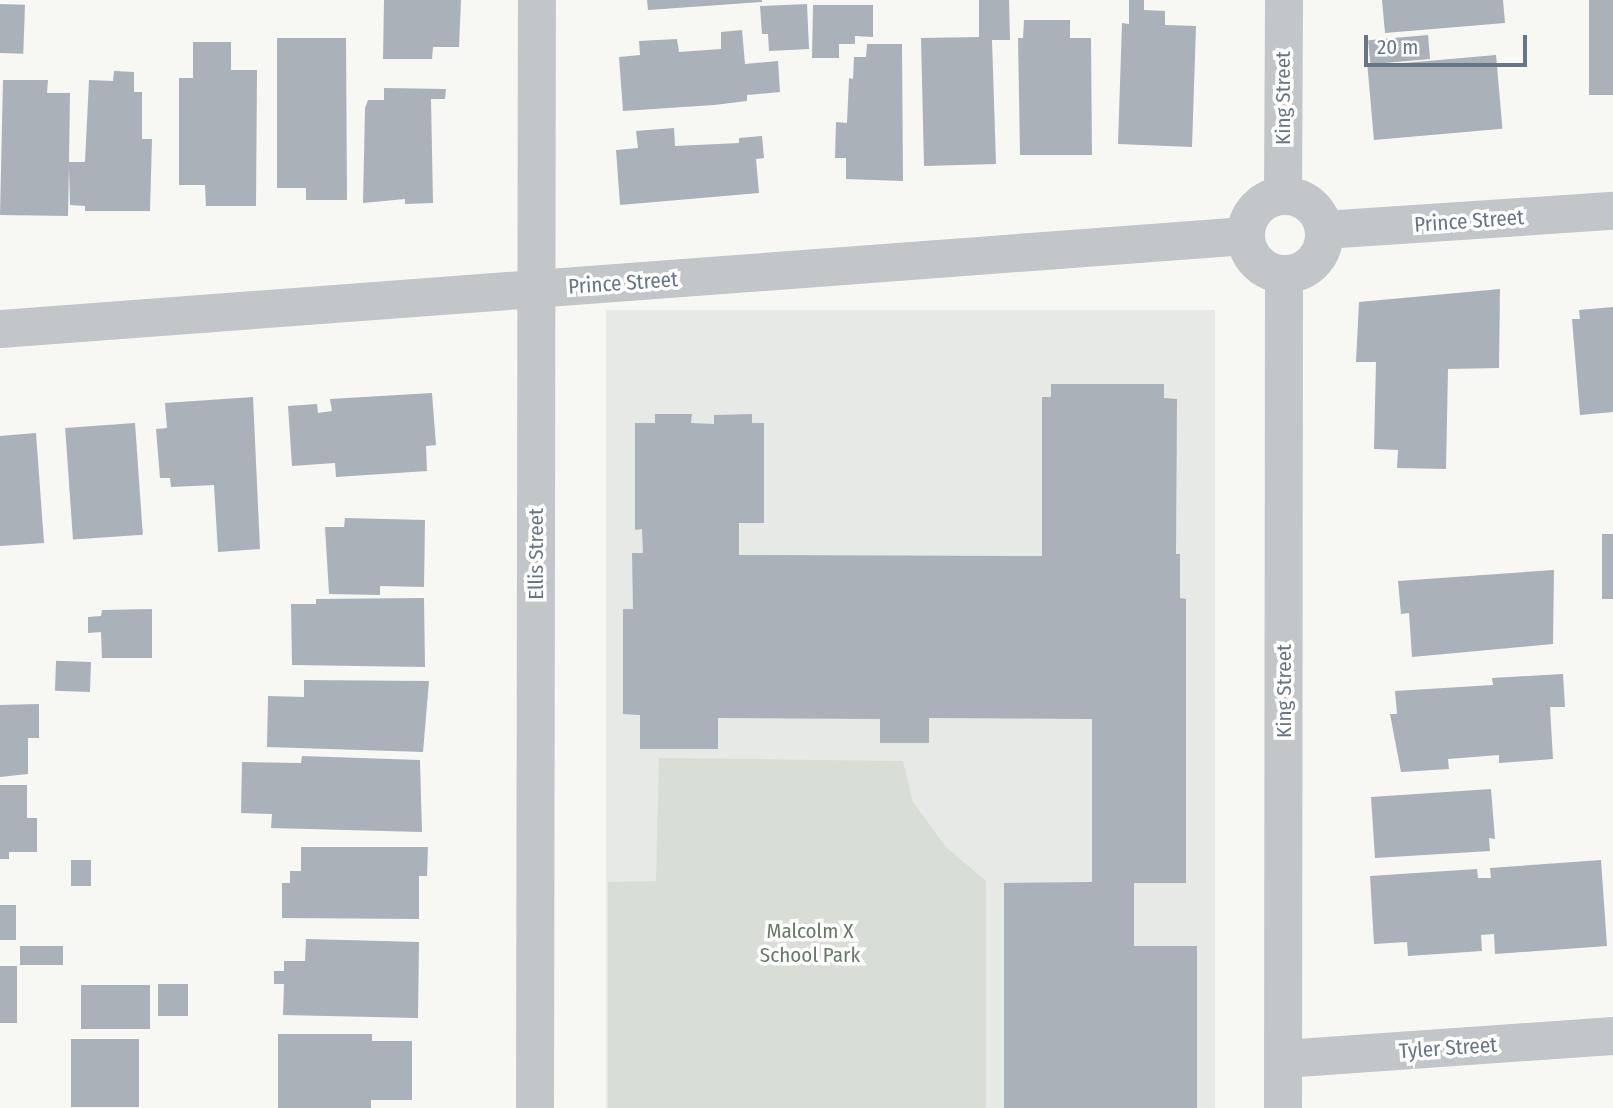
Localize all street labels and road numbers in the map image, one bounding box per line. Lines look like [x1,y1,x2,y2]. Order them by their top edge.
street label: King Street [1270,51,1296,145]
street label: Prince Street [1413,205,1525,237]
street label: Prince Street [567,267,679,299]
street label: Ellis Street [523,508,549,600]
street label: King Street [1271,644,1297,738]
street label: Tyler Street [1398,1032,1498,1064]

